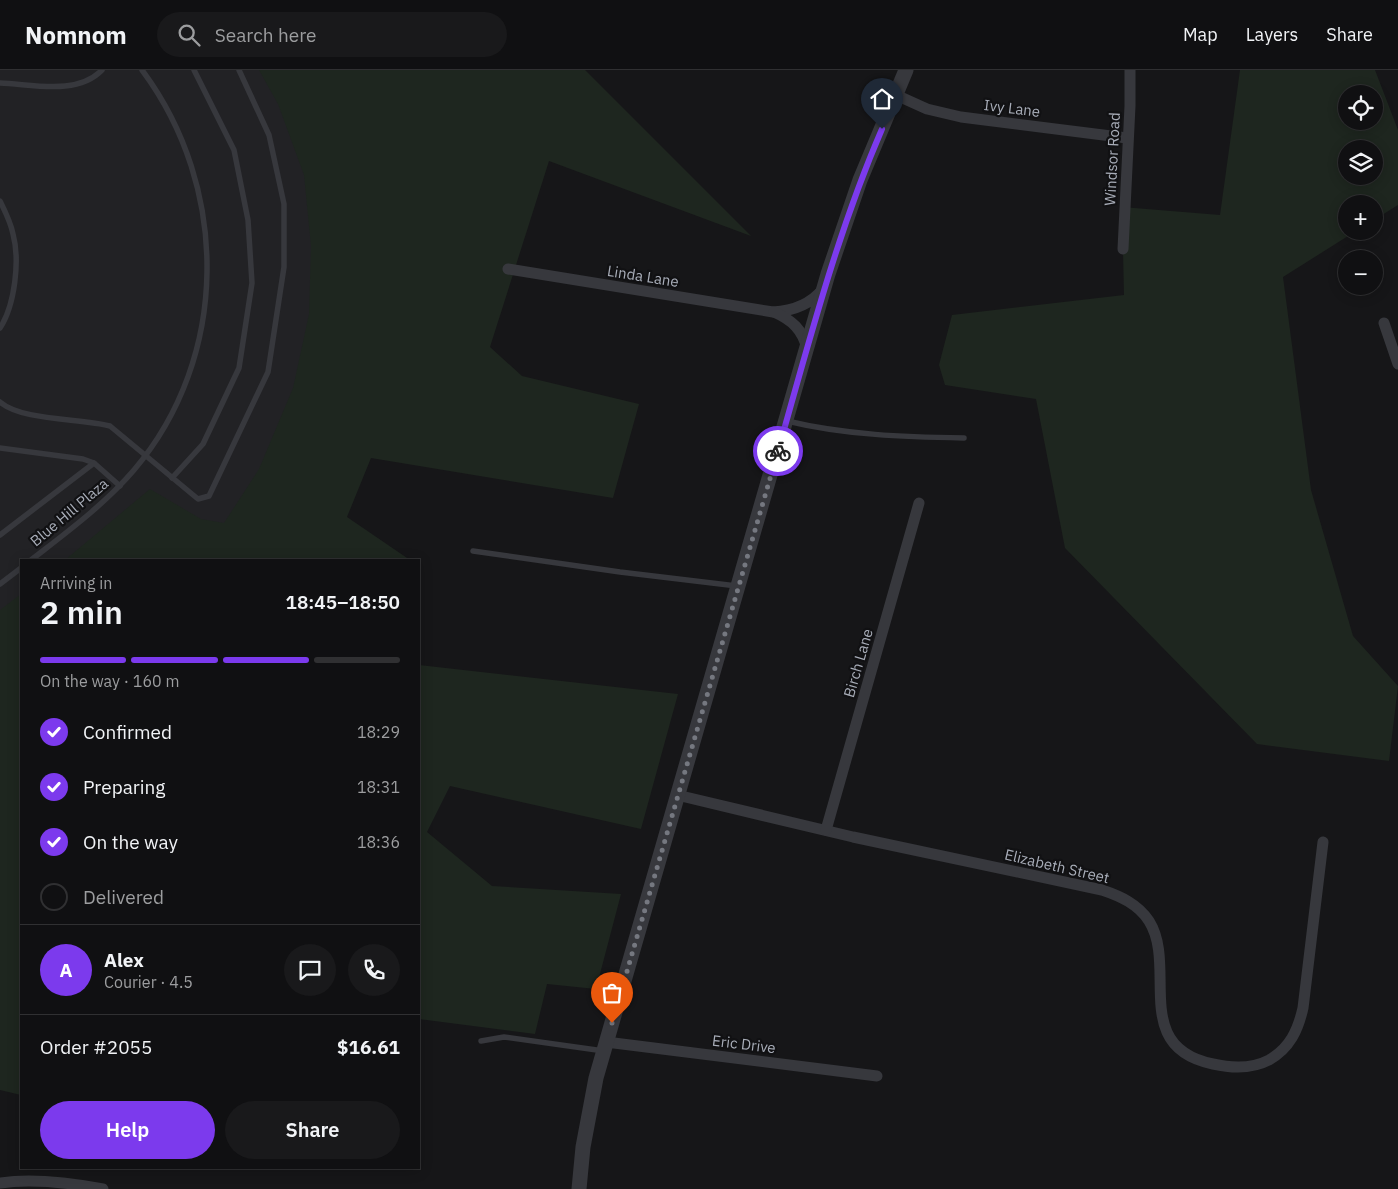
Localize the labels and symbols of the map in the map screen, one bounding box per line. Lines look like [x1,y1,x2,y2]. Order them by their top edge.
pin [861,78,903,129]
street label: Ivy Lane [983,95,1041,121]
street label: Windsor Road [1100,112,1124,206]
street label: Linda Lane [606,261,680,291]
courier [753,426,803,476]
street label: Blue Hill Plaza [26,474,112,550]
street label: Birch Lane [839,626,877,700]
street label: Elizabeth Street [1003,845,1111,887]
pin [591,972,633,1023]
street label: Eric Drive [711,1031,777,1057]

